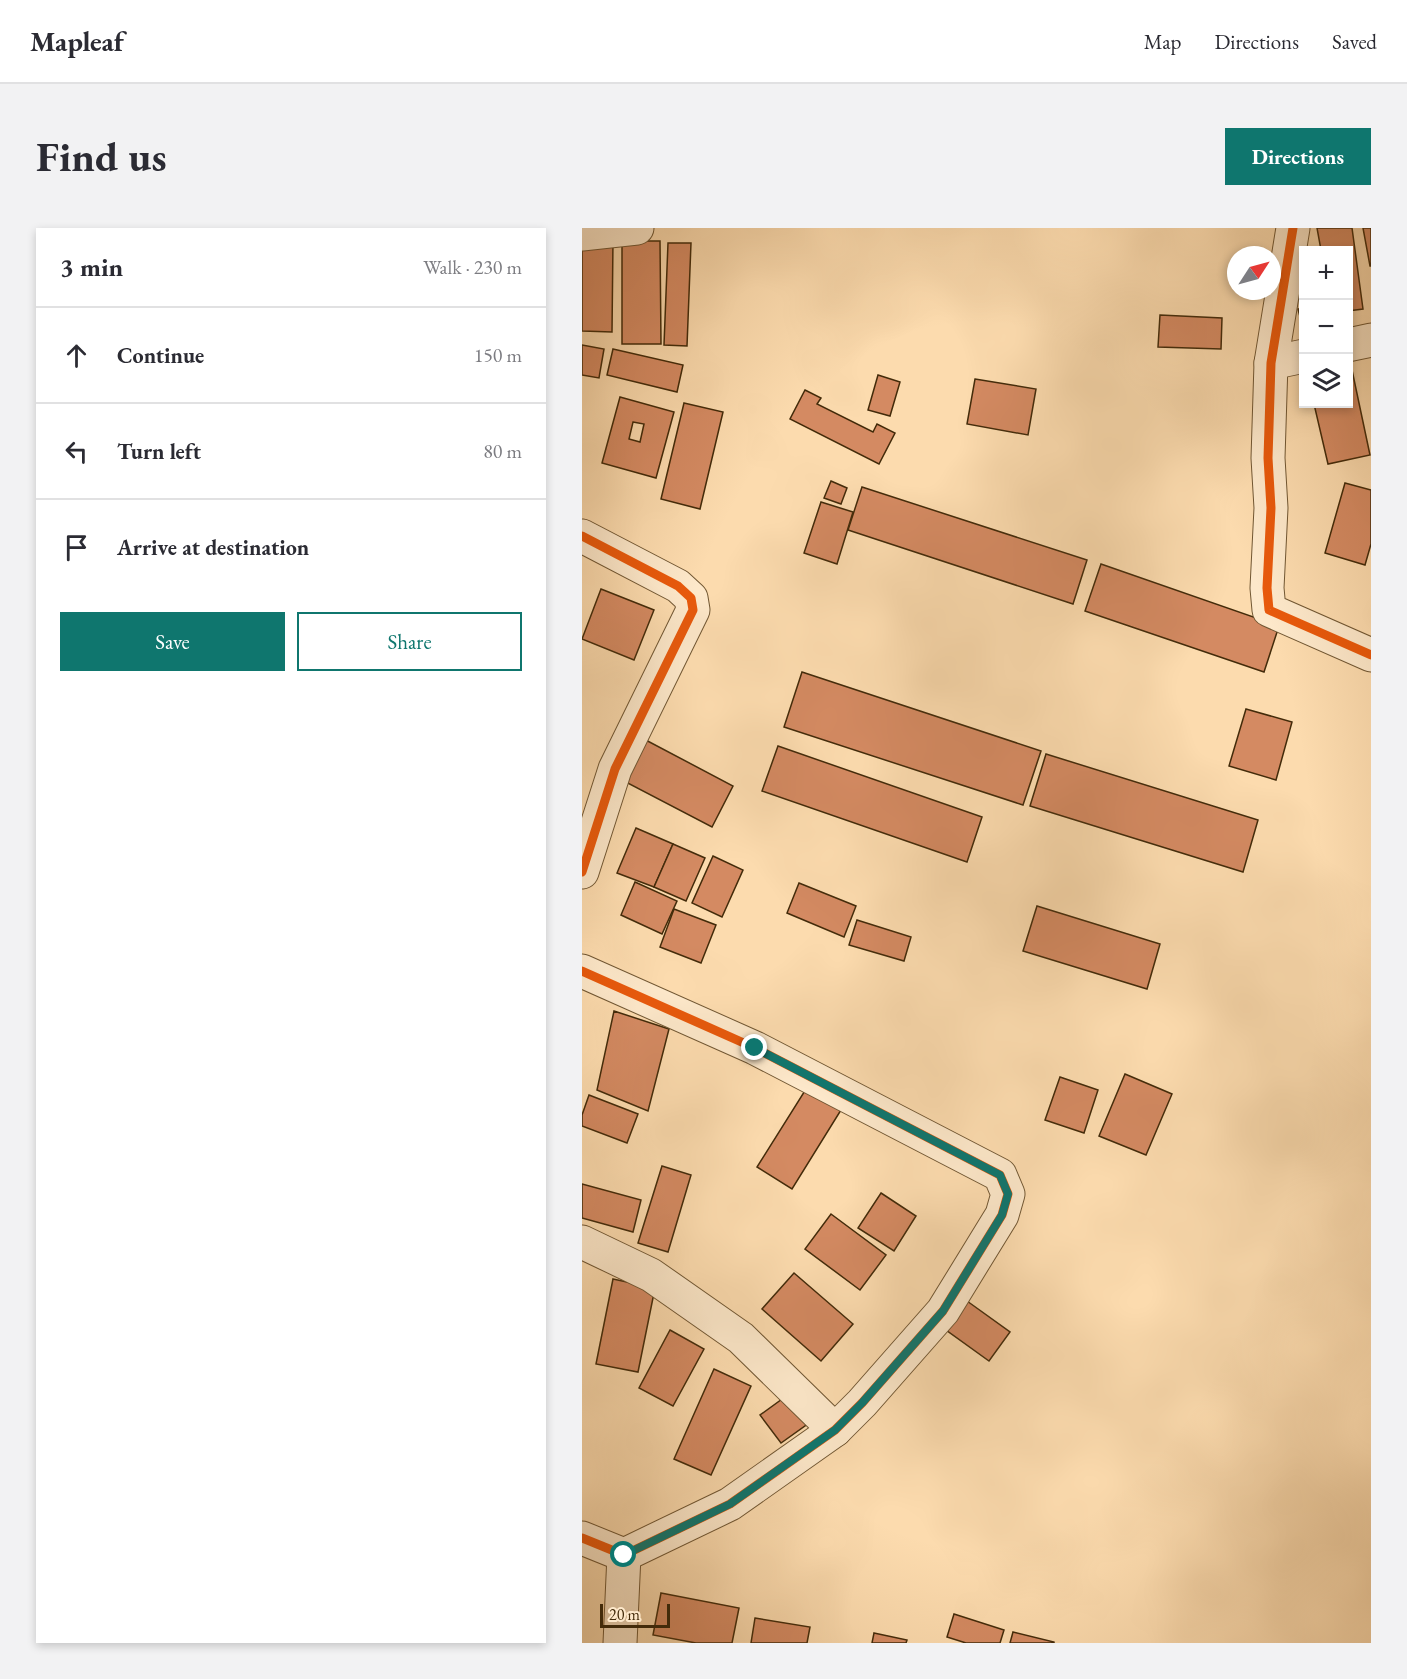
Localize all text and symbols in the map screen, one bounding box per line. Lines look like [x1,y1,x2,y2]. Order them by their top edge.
text: Mapleaf [30,23,124,59]
text: Map [1144,28,1181,55]
text: Directions [1214,28,1299,55]
text: Saved [1332,28,1377,55]
button: Directions [1225,128,1371,185]
text: Find us [36,129,167,184]
north arrow [1227,246,1281,300]
map controls [1299,246,1353,408]
button: + [1299,246,1353,300]
text: 3 min [60,250,123,284]
text: Walk · 230 m [423,254,522,280]
button: − [1299,300,1353,354]
icon: ahead [60,339,93,372]
text: Continue [117,341,204,370]
text: 150 m [474,342,522,368]
button: layers [1299,354,1353,408]
icon: left [60,435,93,468]
text: Turn left [117,437,201,466]
text: 80 m [483,438,522,464]
icon: arrive [60,531,93,564]
text: Arrive at destination [117,533,309,562]
button: Save [60,612,285,671]
button: Share [297,612,522,671]
route end [741,1034,767,1060]
route start [610,1541,636,1567]
scale bar [600,1601,670,1628]
text: 20 m [609,1604,640,1625]

